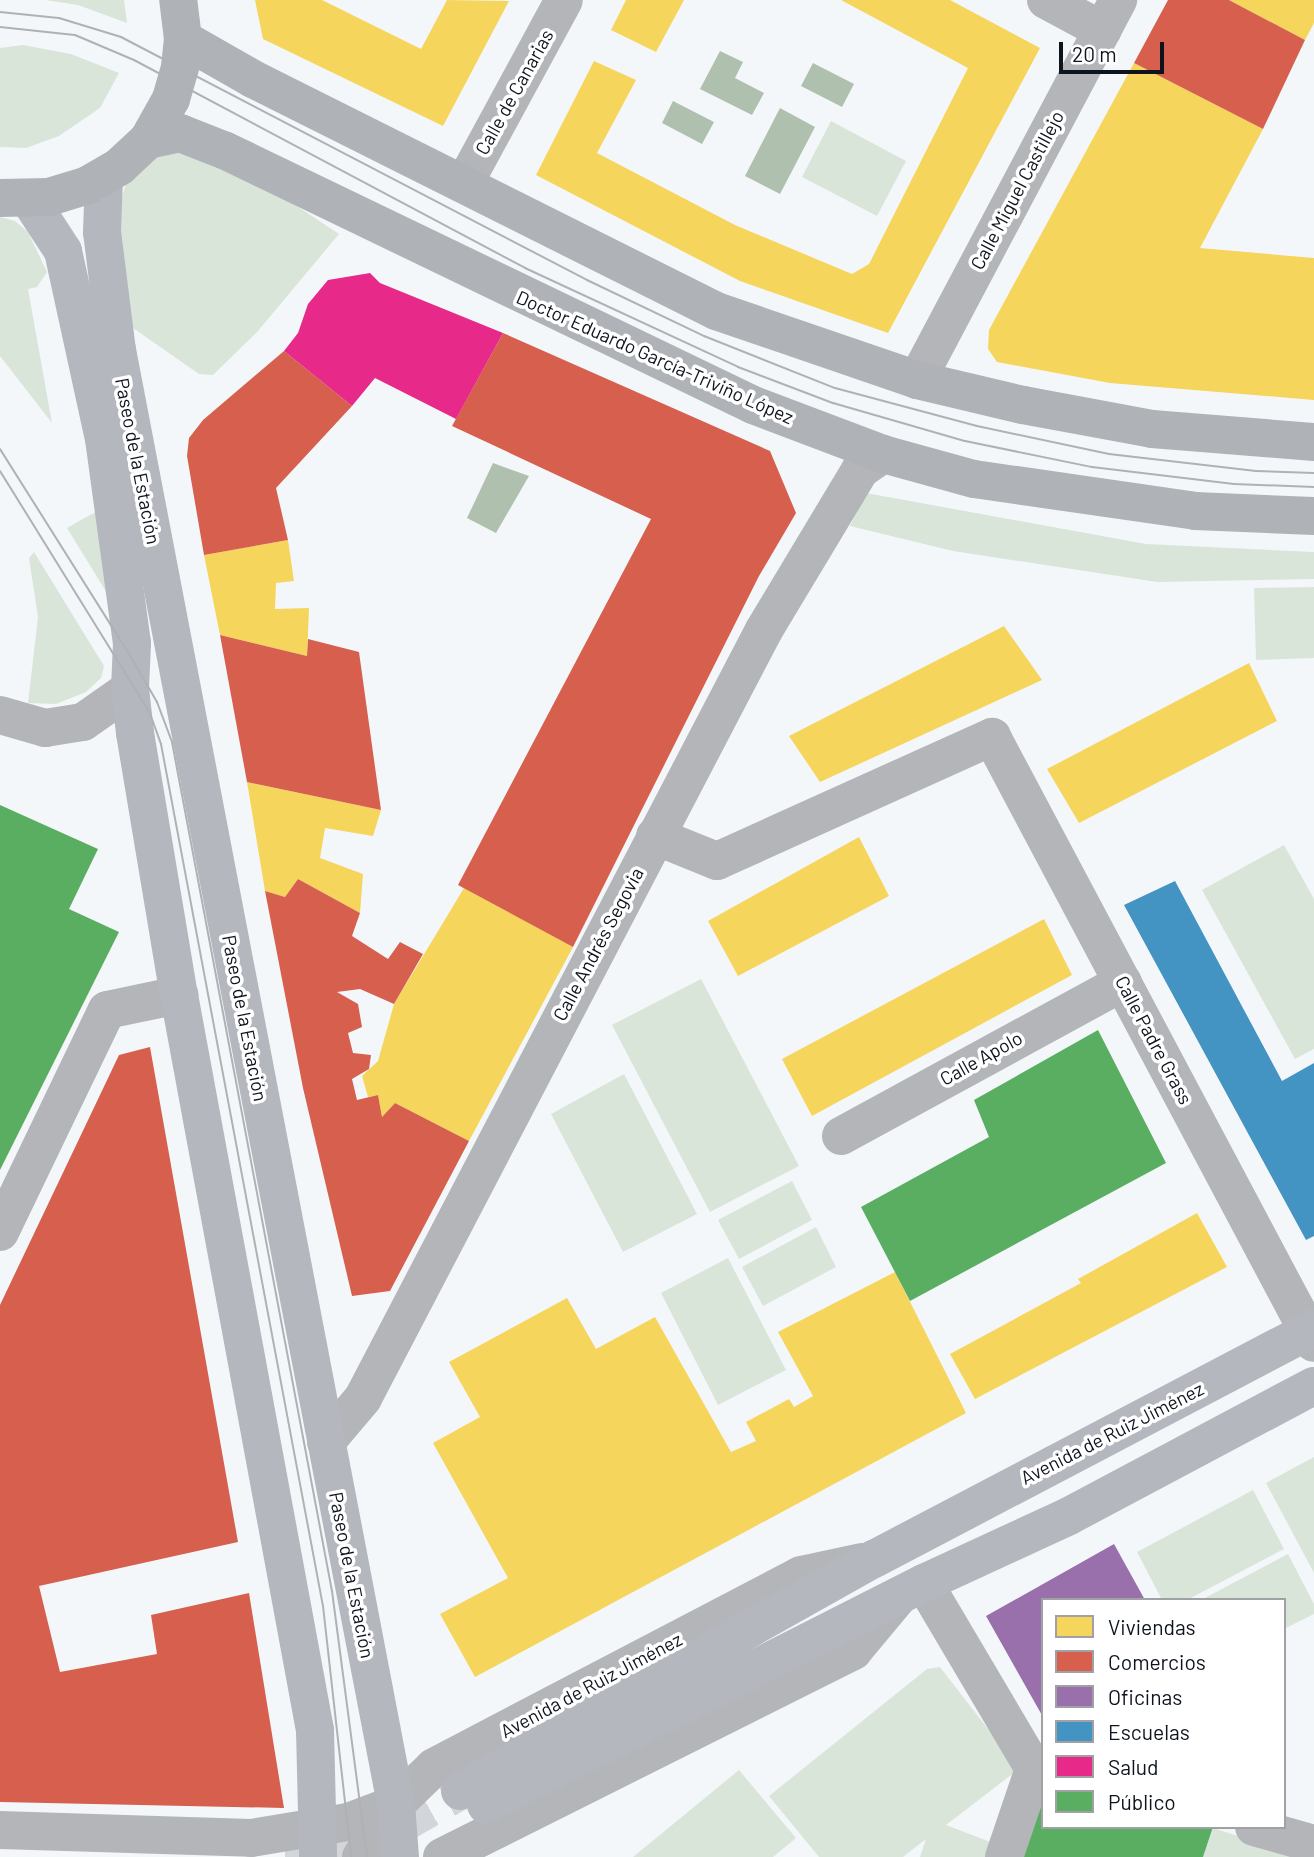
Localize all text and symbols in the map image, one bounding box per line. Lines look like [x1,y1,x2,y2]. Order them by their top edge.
street label: Calle de Canarias [470,25,558,159]
scale bar [1062,28,1167,72]
text: 20 m [1072,41,1117,66]
street label: Calle Miguel Castillejo [965,107,1069,273]
street label: Doctor Eduardo García-Triviño López [513,285,797,429]
street label: Paseo de la Estación [111,376,165,546]
street label: Calle Andrés Segovia [548,863,648,1025]
street label: Paseo de la Estación [218,933,272,1103]
street label: Calle Padre Grass [1111,972,1197,1108]
street label: Calle Apolo [936,1026,1026,1090]
street label: Avenida de Ruiz Jiménez [1017,1377,1207,1489]
street label: Paseo de la Estación [325,1490,379,1660]
legend [1041,1598,1286,1829]
text: Viviendas [1108,1614,1196,1639]
street label: Avenida de Ruiz Jiménez [496,1627,686,1743]
text: Comercios [1108,1649,1206,1674]
text: Oficinas [1108,1684,1182,1709]
text: Escuelas [1108,1719,1190,1744]
text: Salud [1108,1754,1159,1779]
text: Público [1108,1789,1176,1814]

